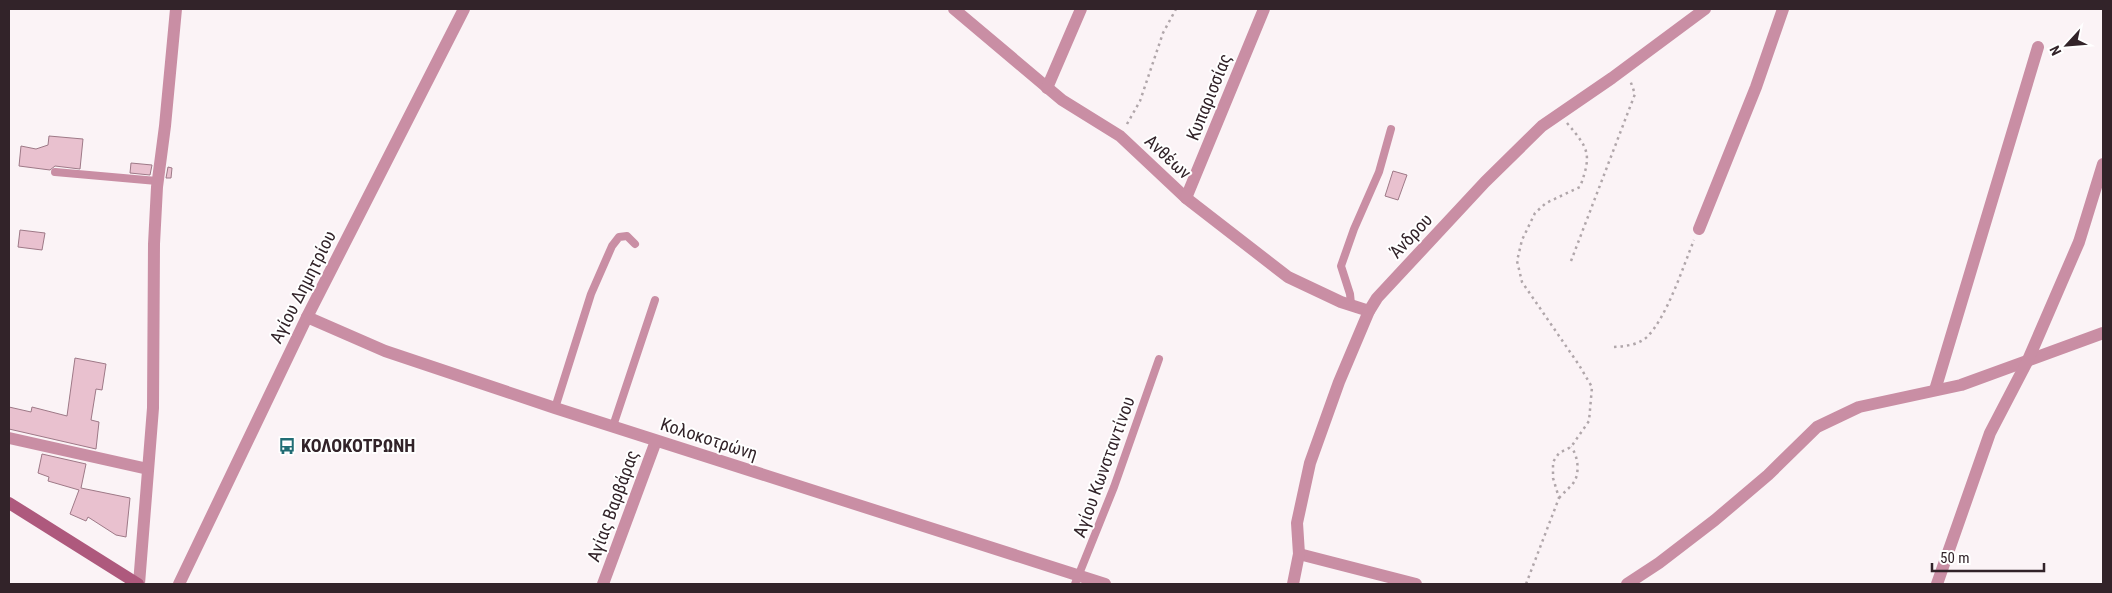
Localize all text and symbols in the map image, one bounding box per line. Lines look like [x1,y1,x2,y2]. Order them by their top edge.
north arrow [2042,20,2092,70]
text: N [2046,43,2064,58]
street label: Κυπαρισσίας [1182,50,1235,143]
street label: Ανθέων [1141,130,1196,183]
street label: Άνδρου [1385,209,1436,262]
street label: Αγίου Δημητρίου [265,227,340,347]
street label: Αγίου Κωνσταντίνου [1068,394,1139,540]
street label: Κολοκοτρώνη [658,413,760,464]
place label: ΚΟΛΟΚΟΤΡΩΝΗ [301,435,415,456]
bus stop icon: ΚΟΛΟΚΟΤΡΩΝΗ [277,436,297,456]
street label: Αγίας Βαρβάρας [583,447,642,564]
scale bar [1932,540,2044,572]
text: 50 m [1940,549,1970,567]

